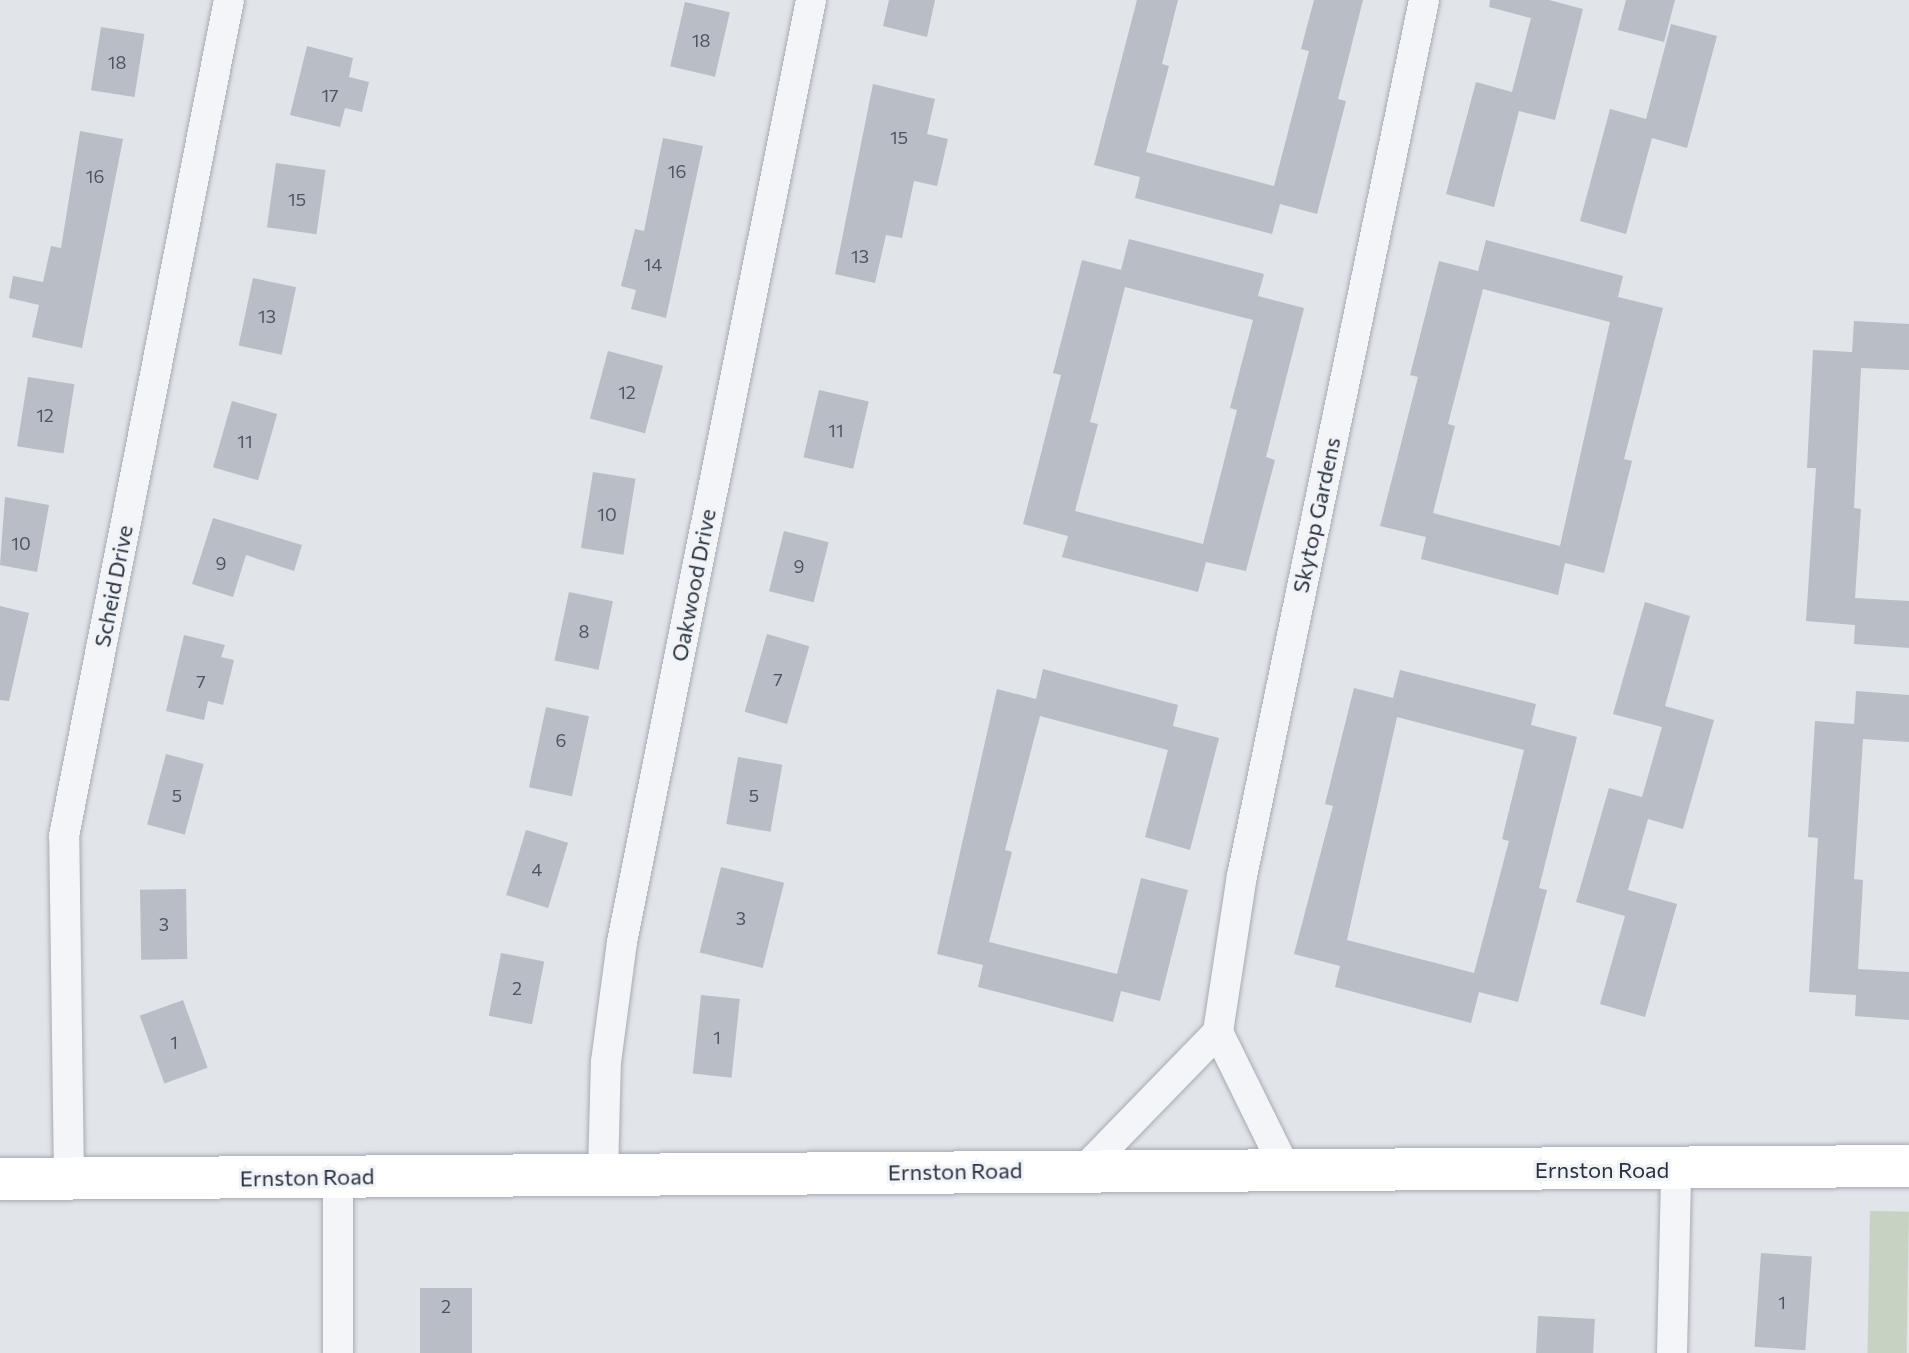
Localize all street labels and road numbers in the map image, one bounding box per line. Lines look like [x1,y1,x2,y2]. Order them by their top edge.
street label: Skytop Gardens [1287,435,1345,595]
street label: Oakwood Drive [665,506,721,664]
street label: Scheid Drive [88,523,138,649]
street label: Ernston Road [887,1157,1023,1185]
street label: Ernston Road [1535,1157,1669,1183]
street label: Ernston Road [239,1163,375,1191]

